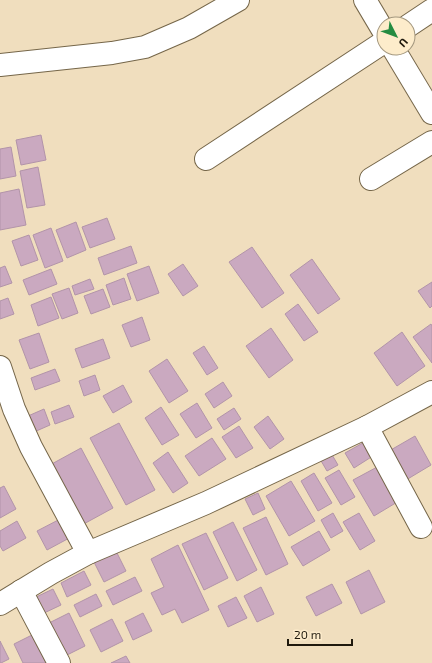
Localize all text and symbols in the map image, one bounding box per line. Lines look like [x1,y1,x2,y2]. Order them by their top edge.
north arrow [376,16,416,56]
text: U [396,36,411,50]
scale bar [288,621,352,647]
text: 20 m [294,627,321,641]

